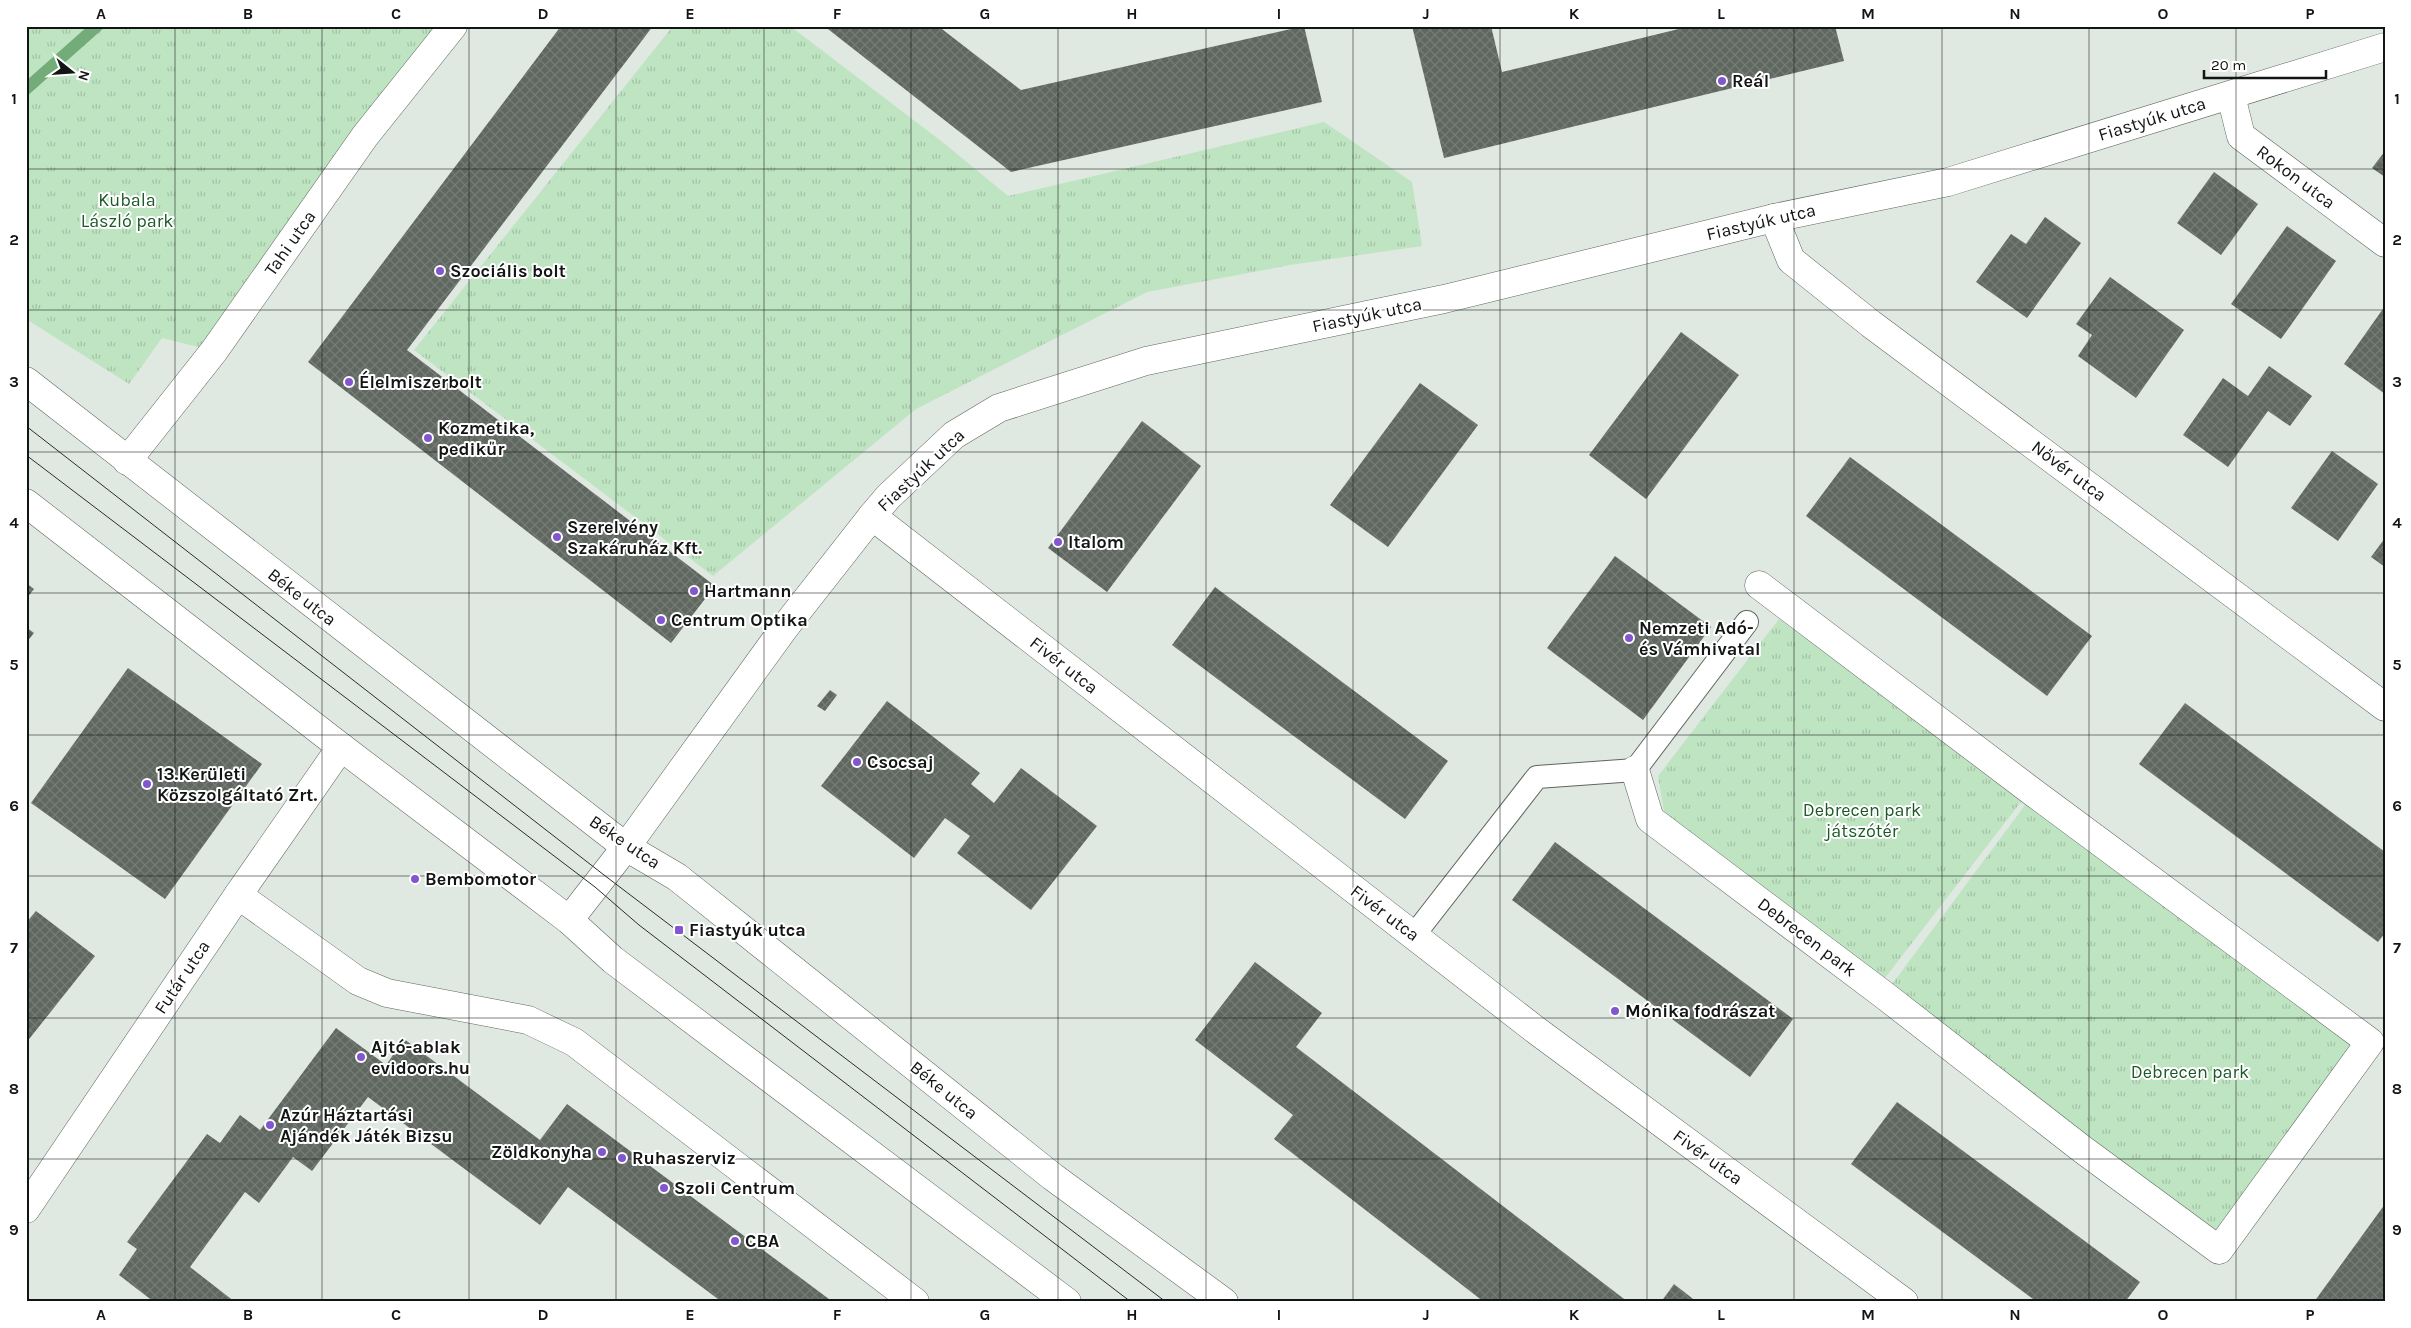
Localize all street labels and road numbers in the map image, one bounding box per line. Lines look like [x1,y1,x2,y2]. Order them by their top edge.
street label: Fiastyúk utca [2095,92,2209,146]
street label: Rokon utca [2252,140,2340,214]
street label: Fiastyúk utca [1704,199,1818,245]
street label: Tahi utca [260,206,320,280]
street label: Fiastyúk utca [1310,293,1424,337]
street label: Fiastyúk utca [873,424,969,516]
street label: Nővér utca [2027,436,2111,506]
street label: Béke utca [263,563,341,631]
street label: Fivér utca [1025,631,1103,699]
street label: Béke utca [585,810,665,874]
street label: Fivér utca [1346,880,1424,946]
street label: Debrecen park [1753,893,1861,981]
street label: Futár utca [149,936,215,1018]
street label: Béke utca [906,1056,982,1124]
street label: Fivér utca [1669,1124,1747,1190]

